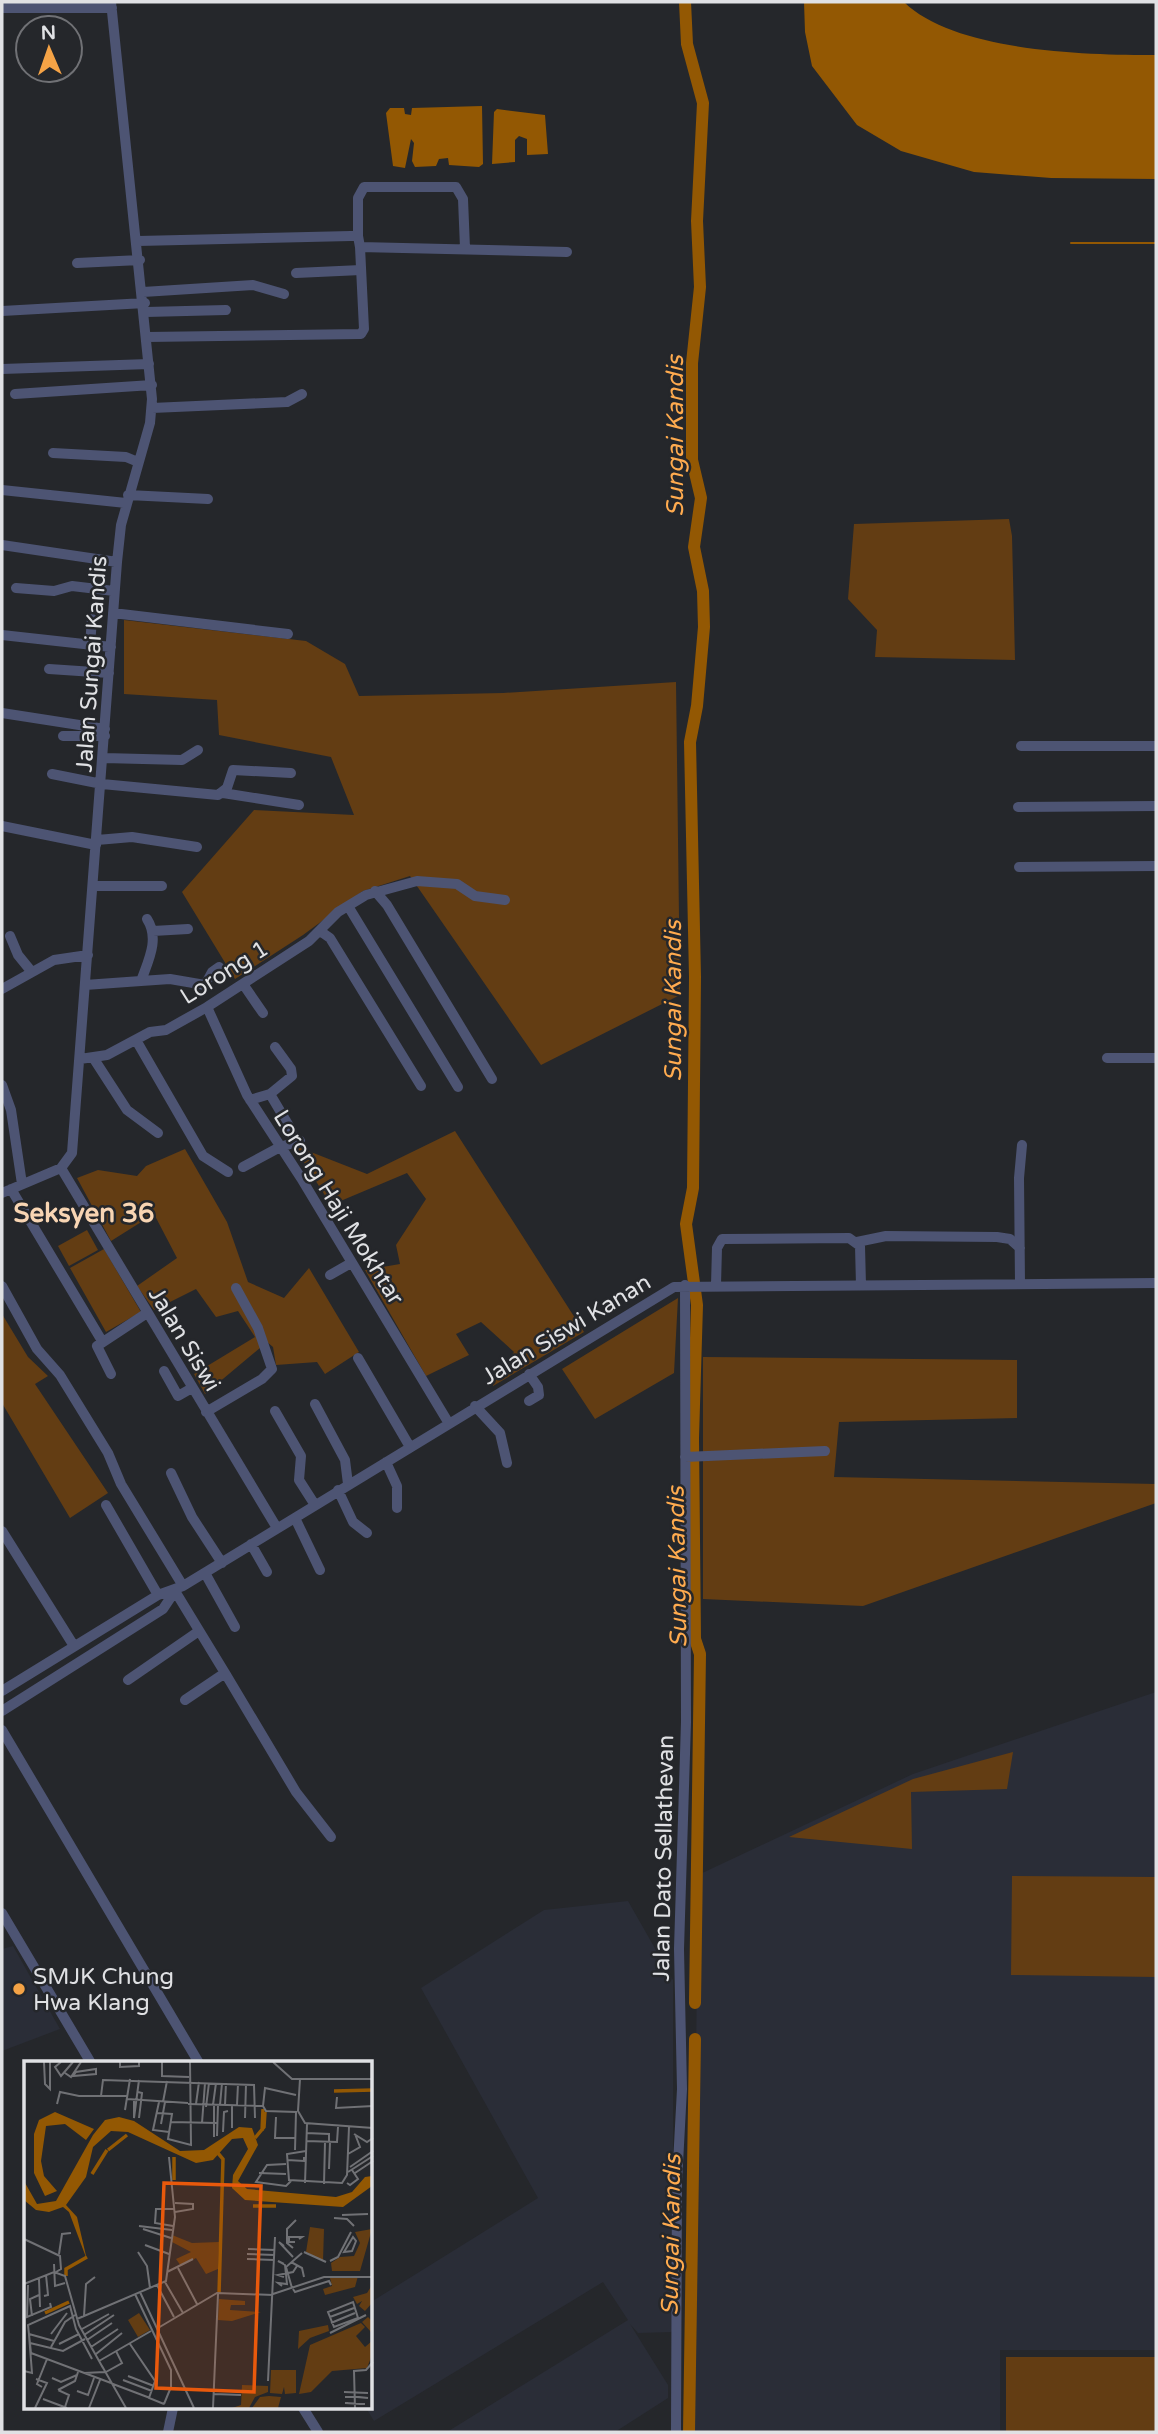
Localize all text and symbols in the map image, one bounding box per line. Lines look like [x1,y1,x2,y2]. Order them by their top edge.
north arrow [14,14,84,84]
text: N [40,22,56,44]
water label: Sungai Kandis [661,354,690,517]
street label: Jalan Sungai Kandis [70,555,114,773]
water label: Sungai Kandis [659,919,688,1082]
street label: Lorong 1 [175,935,274,1011]
street label: Lorong Haji Mokhtar [267,1105,410,1310]
district label: Seksyen 36 [14,1198,154,1229]
street label: Jalan Siswi Kanan [477,1268,656,1391]
street label: Jalan Siswi [142,1282,226,1397]
water label: Sungai Kandis [662,1485,693,1648]
street label: Jalan Dato Sellathevan [648,1735,680,1982]
place label: SMJK Chung Hwa Klang [33,1963,174,2017]
marker: SMJK Chung Hwa Klang [11,1981,27,1997]
inset map [24,2061,373,2410]
water label: Sungai Kandis [656,2153,687,2316]

